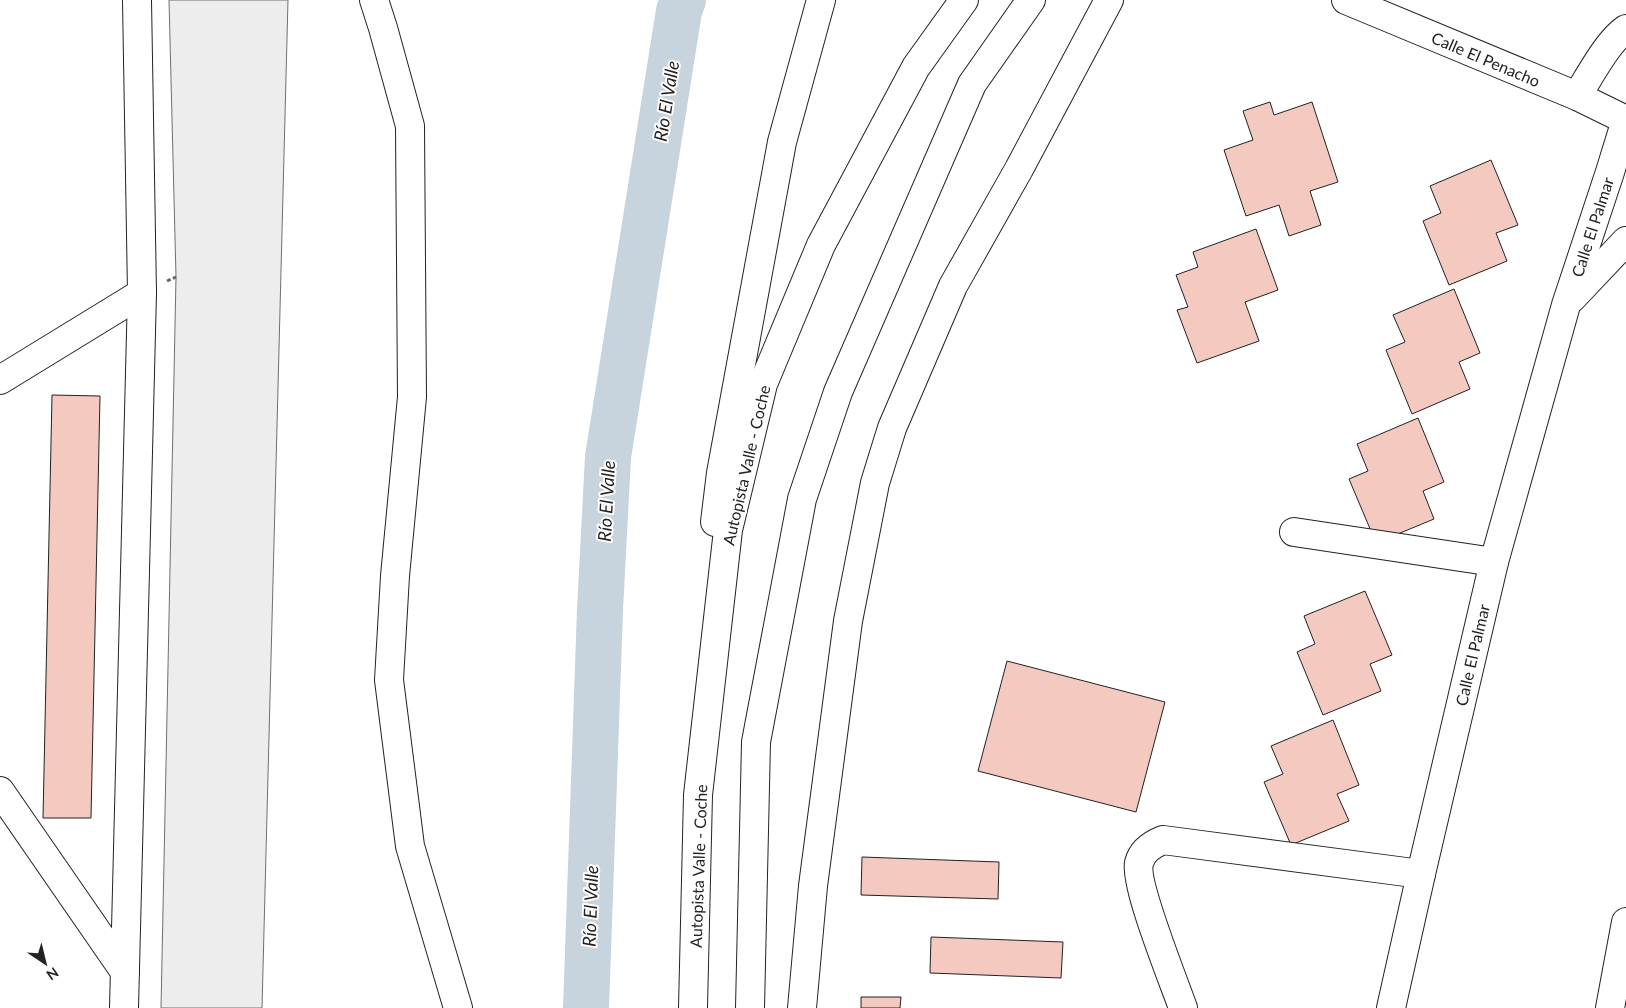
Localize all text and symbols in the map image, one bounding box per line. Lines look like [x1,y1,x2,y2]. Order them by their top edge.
street label: Calle El Penacho [1429,28,1543,90]
water label: Río El Valle [649,59,683,143]
street label: Calle El Palmar [1567,175,1617,279]
street label: Autopista Valle - Coche [718,383,774,547]
water label: Río El Valle [593,460,619,542]
street label: Calle El Palmar [1451,602,1493,708]
street label: Autopista Valle - Coche [686,784,710,948]
water label: Río El Valle [578,865,602,947]
north arrow [20,938,70,988]
text: N [43,964,62,984]

